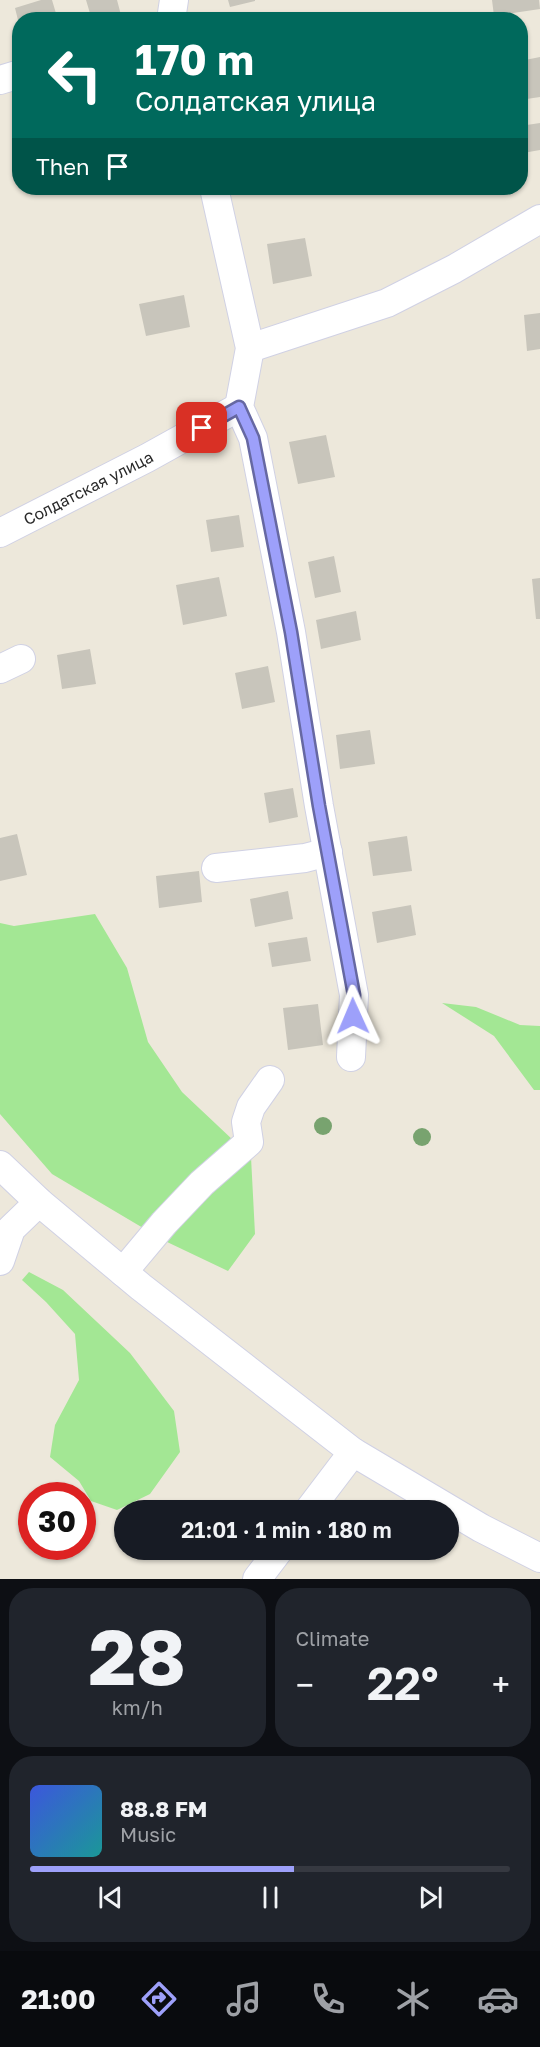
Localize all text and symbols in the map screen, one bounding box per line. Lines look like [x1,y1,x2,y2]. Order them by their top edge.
text: 170 m [135,34,254,84]
icon: left [36,36,114,114]
text: Солдатская улица [135,85,376,117]
icon: arrive [101,150,134,183]
text: Then [36,153,89,180]
pin [176,402,227,453]
icon: arrive [185,411,218,444]
street label: Солдатская улица [20,447,157,529]
position arrow [321,984,385,1048]
speed limit sign: 30 [18,1482,96,1560]
text: 21:01 · 1 min · 180 m [181,1516,392,1543]
text: 28 [88,1609,186,1702]
text: Climate [296,1626,369,1650]
text: 22° [367,1656,438,1710]
text: − [296,1665,314,1704]
text: + [492,1665,510,1704]
text: km/h [112,1695,163,1719]
text: 88.8 FM [120,1795,207,1822]
text: Music [120,1822,176,1846]
icon: previous [94,1881,127,1914]
icon: pause [254,1881,287,1914]
icon: next [414,1881,447,1914]
icon: directions [138,1978,180,2020]
icon: music [223,1978,265,2020]
icon: phone [307,1978,349,2020]
icon: climate [392,1978,434,2020]
icon: car [477,1978,519,2020]
text: 21:00 [21,1983,95,2015]

